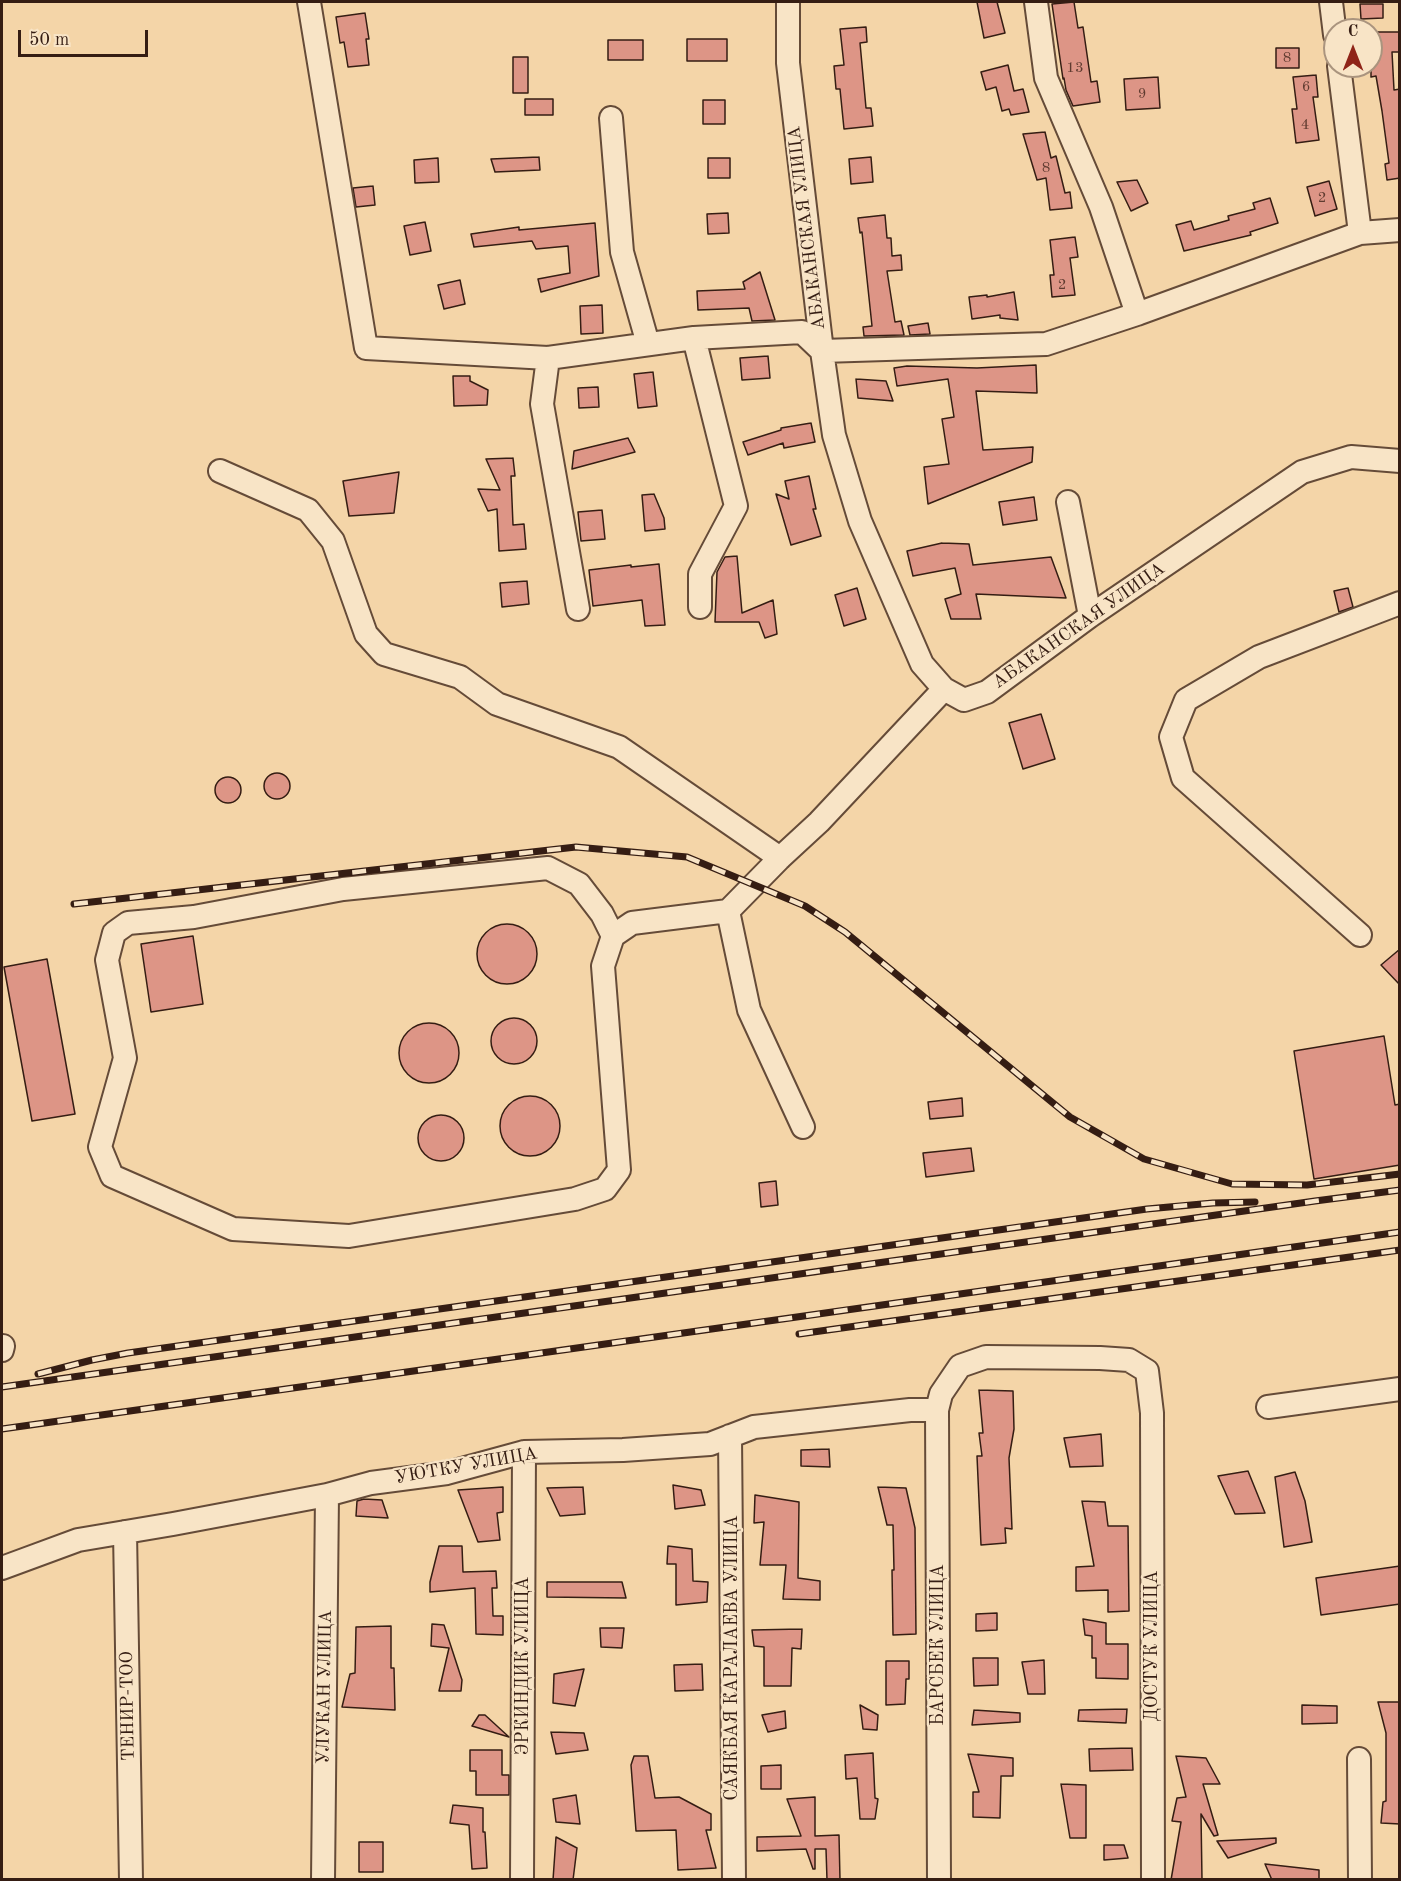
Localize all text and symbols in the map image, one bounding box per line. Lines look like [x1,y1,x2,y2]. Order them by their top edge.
scale bar [21,18,152,56]
north arrow [1323,18,1383,78]
text: С [1348,24,1358,40]
text: 50 m [29,31,69,49]
house number: 8 [1283,49,1291,67]
house number: 13 [1066,59,1084,77]
house number: 6 [1302,78,1310,96]
house number: 9 [1138,85,1146,103]
house number: 4 [1301,116,1309,134]
street label: АБАКАНСКАЯ УЛИЦА [784,125,830,331]
house number: 8 [1042,159,1050,177]
house number: 2 [1318,189,1326,207]
house number: 2 [1058,276,1066,294]
street label: АБАКАНСКАЯ УЛИЦА [989,558,1169,694]
street label: УЮТКУ УЛИЦА [393,1443,539,1489]
street label: САЯКБАЯ КАРАЛАЕВА УЛИЦА [721,1515,743,1801]
street label: БАРСБЕК УЛИЦА [927,1564,949,1726]
street label: ДОСТУК УЛИЦА [1141,1570,1163,1722]
street label: ЭРКИНДИК УЛИЦА [512,1577,534,1755]
street label: УЛУКАН УЛИЦА [313,1610,337,1764]
street label: ТЕНИР-ТОО [116,1651,140,1761]

